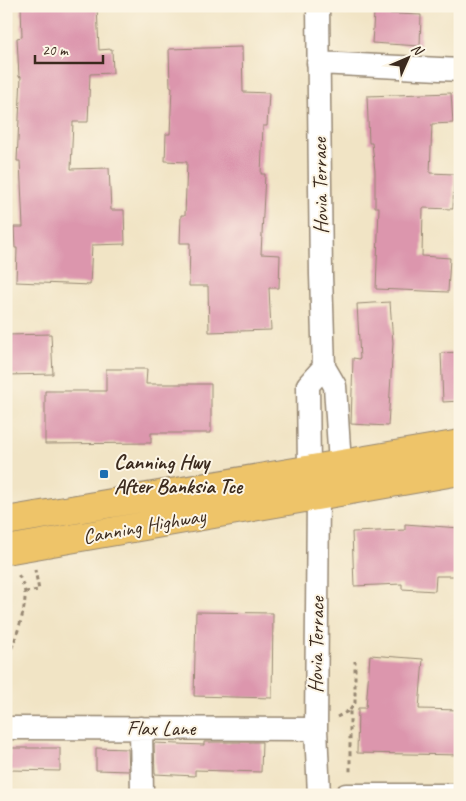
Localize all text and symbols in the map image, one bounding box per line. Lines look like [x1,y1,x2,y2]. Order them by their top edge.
scale bar [35,32,102,64]
north arrow [384,32,434,82]
text: N [408,40,428,60]
text: 20 m [42,41,69,60]
street label: Hovia Terrace [306,136,334,234]
place label: Canning Hwy After Banksia Tce [114,449,244,499]
marker: Canning Hwy After Banksia Tce [98,468,110,480]
street label: Canning Highway [81,502,209,550]
street label: Hovia Terrace [302,595,330,693]
street label: Flax Lane [127,715,196,741]

